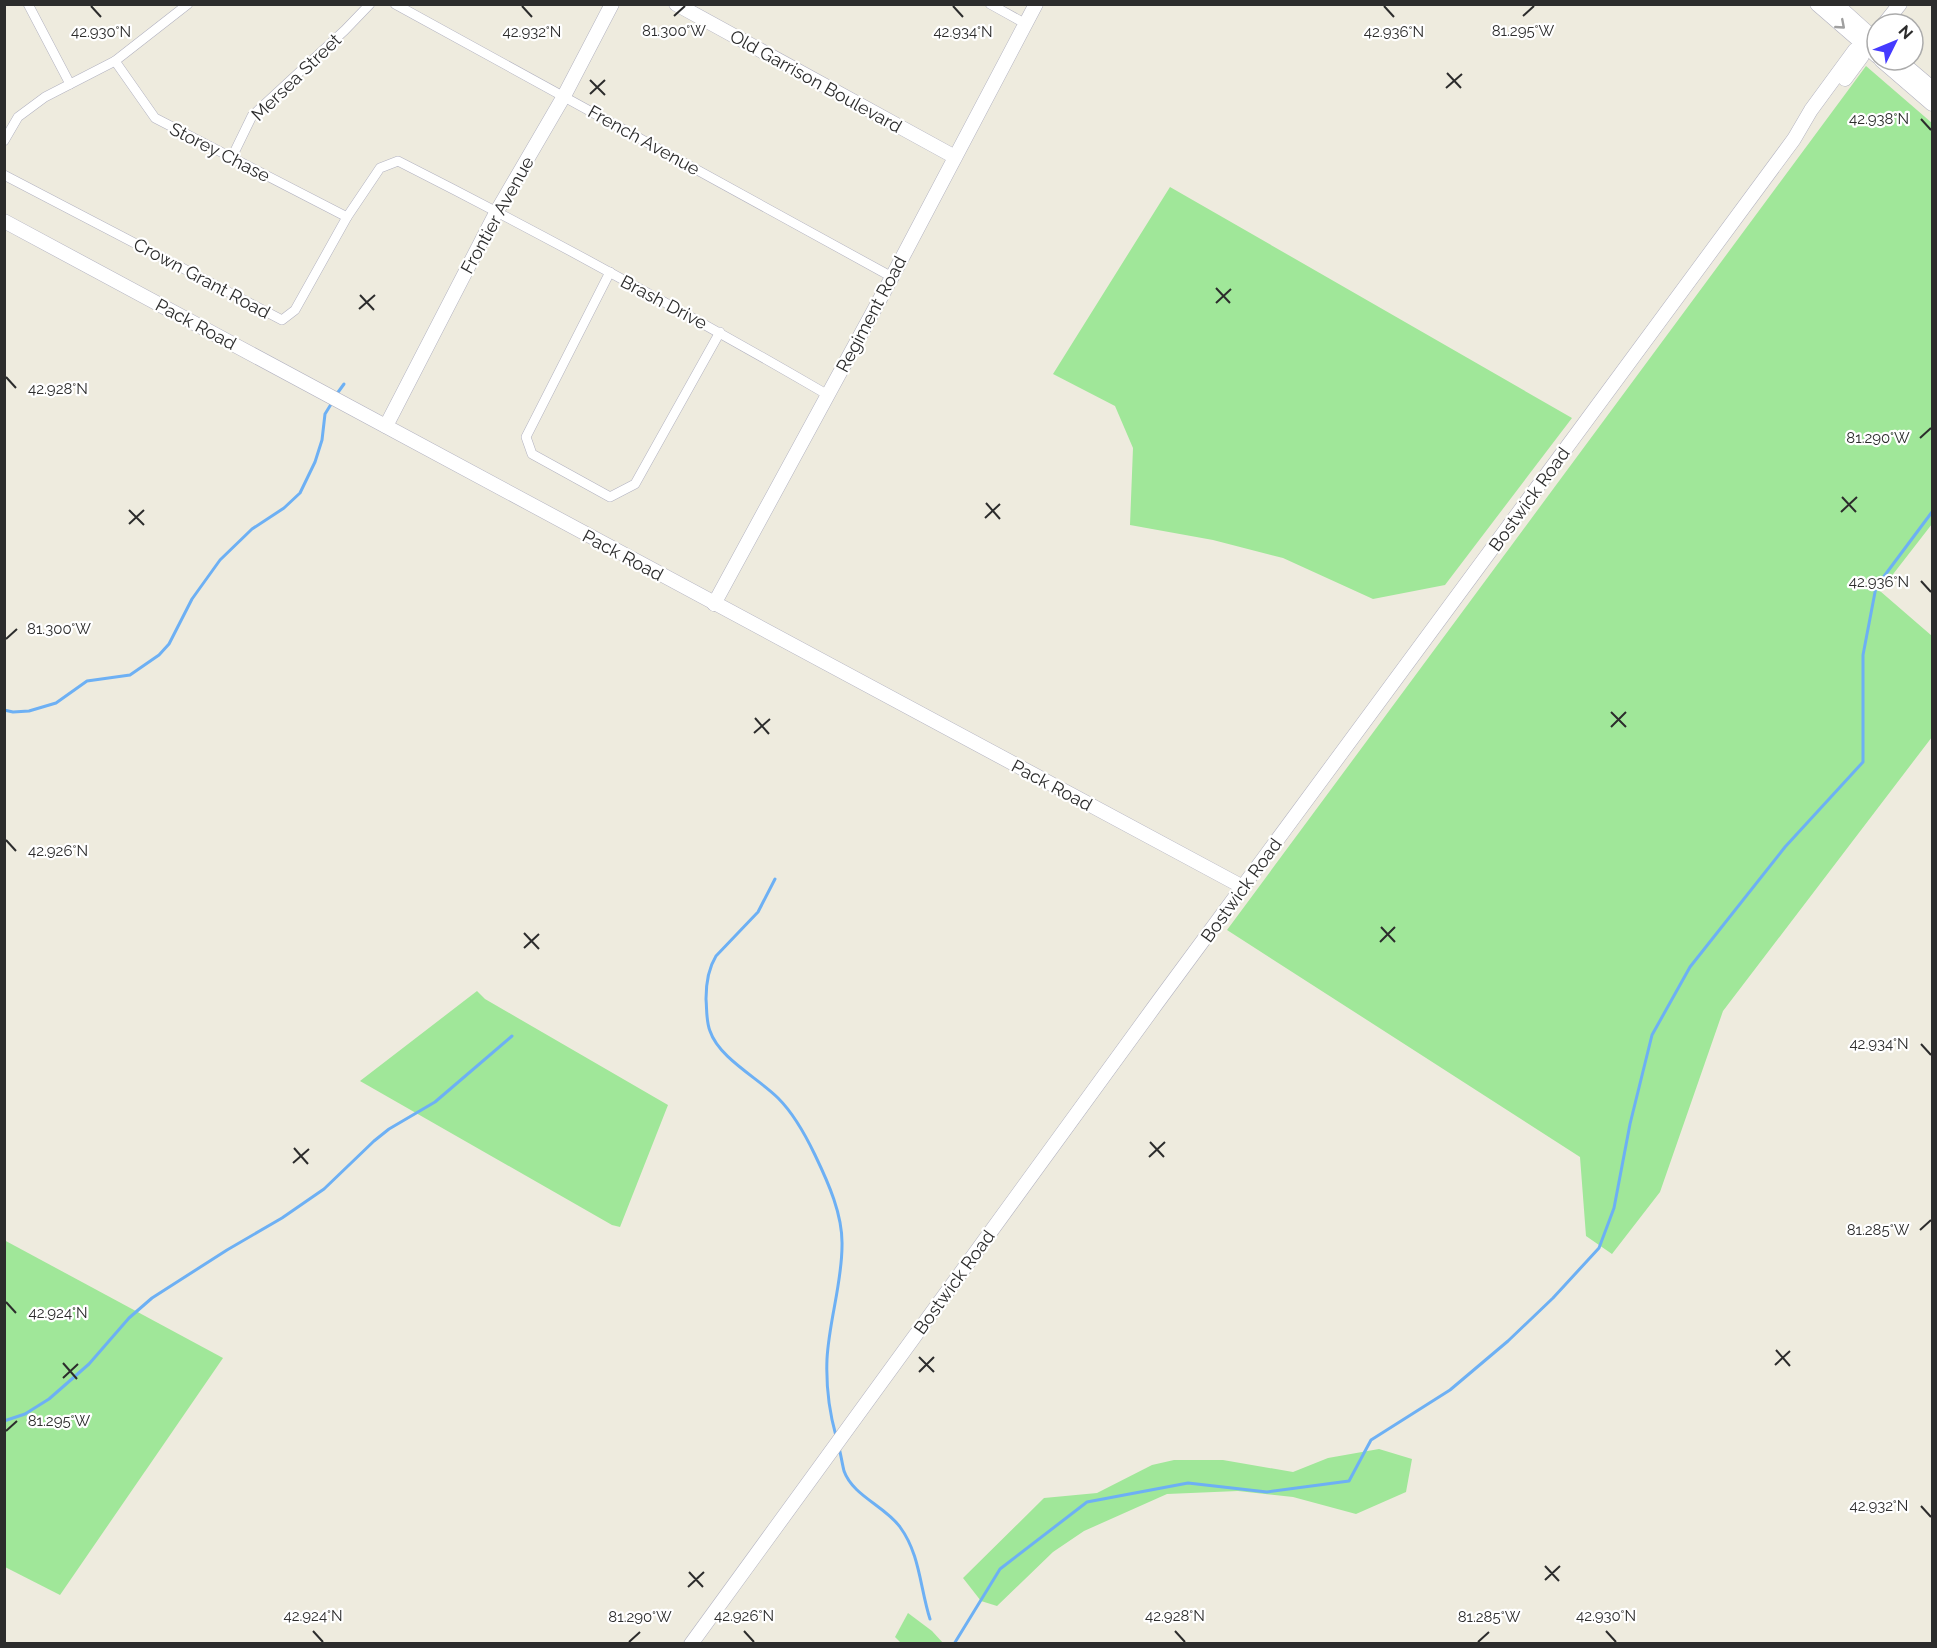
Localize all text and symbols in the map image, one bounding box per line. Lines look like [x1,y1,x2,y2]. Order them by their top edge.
north arrow [1865,12,1925,72]
one-way arrow [1834,18,1845,29]
text: N [1894,21,1917,43]
text: 81.300°W [642,22,706,40]
text: 81.295°W [1492,22,1555,40]
text: 42.930°N [71,23,131,41]
text: 42.932°N [503,23,561,41]
text: 42.934°N [933,23,993,41]
text: 42.936°N [1364,23,1424,41]
street label: Old Garrison Boulevard [727,25,905,137]
street label: Mersea Street [247,29,345,125]
street label: French Avenue [584,101,704,180]
text: 42.938°N [1849,110,1909,128]
street label: Storey Chase [166,118,274,186]
street label: Frontier Avenue [456,152,538,277]
street label: Crown Grant Road [130,233,274,323]
street label: Regiment Road [832,252,910,376]
street label: Brash Drive [617,270,711,334]
street label: Pack Road [152,294,240,354]
text: 42.928°N [28,380,88,398]
text: 81.290°W [1846,429,1910,447]
street label: Bostwick Road [1484,443,1574,555]
street label: Pack Road [579,525,667,585]
text: 42.936°N [1849,573,1909,591]
text: 81.300°W [27,620,91,638]
street label: Pack Road [1008,755,1096,815]
street label: Bostwick Road [1196,834,1286,946]
text: 42.926°N [28,842,88,860]
text: 42.934°N [1849,1035,1909,1053]
text: 81.285°W [1847,1221,1910,1239]
street label: Bostwick Road [909,1226,999,1338]
text: 42.924°N [28,1304,88,1322]
text: 81.295°W [28,1412,91,1430]
text: 42.932°N [1850,1497,1908,1515]
text: 42.924°N [283,1607,343,1625]
text: 42.926°N [714,1607,774,1625]
text: 42.928°N [1145,1607,1205,1625]
text: 42.930°N [1576,1607,1636,1625]
text: 81.290°W [608,1608,672,1626]
text: 81.285°W [1458,1608,1521,1626]

